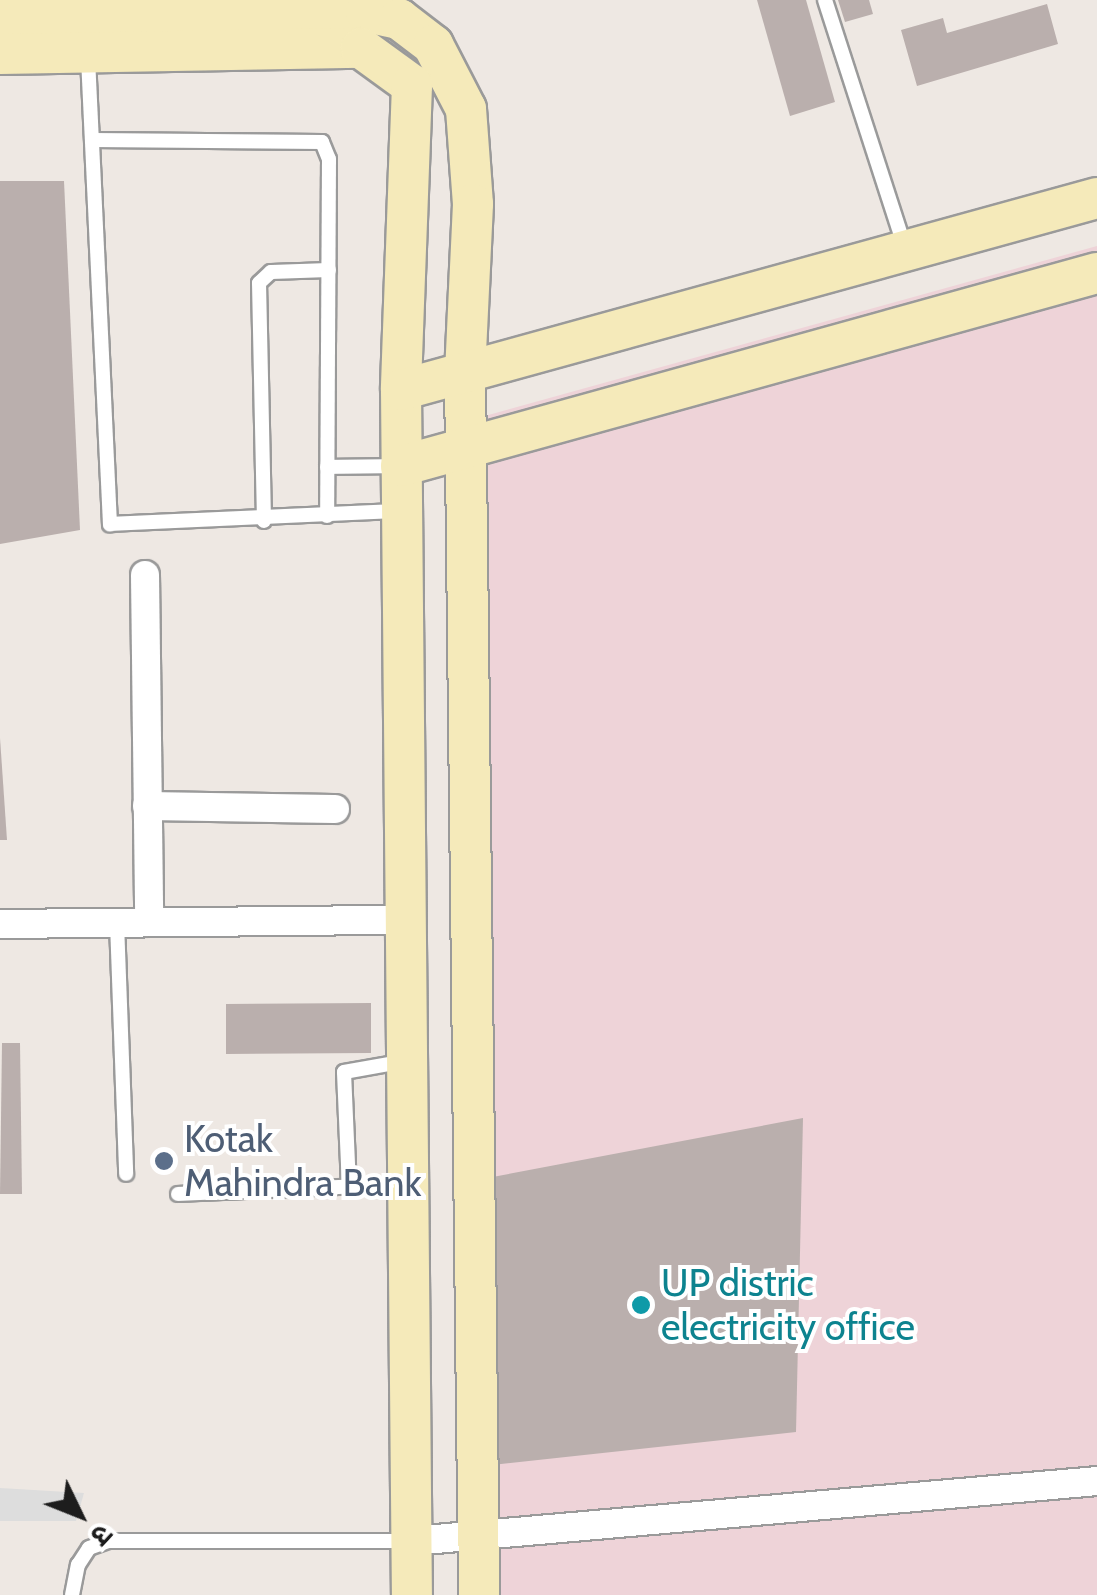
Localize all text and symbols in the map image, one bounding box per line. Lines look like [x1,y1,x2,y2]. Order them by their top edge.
place label: Kotak Mahindra Bank [184,1116,422,1206]
marker: Kotak Mahindra Bank [153,1150,175,1172]
place label: UP distric electricity office [661,1260,915,1350]
marker: UP distric electricity office [630,1294,652,1316]
north arrow [30,1465,130,1565]
text: उ [84,1518,120,1553]

